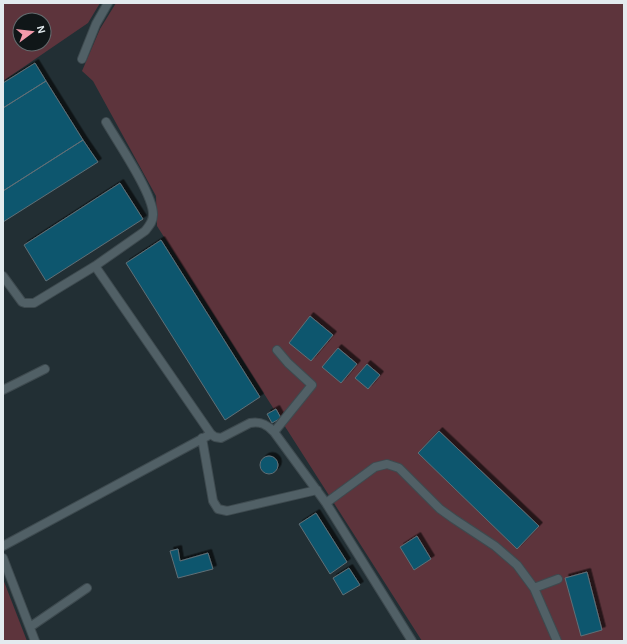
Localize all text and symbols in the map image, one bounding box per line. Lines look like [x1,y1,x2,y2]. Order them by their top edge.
north arrow [12,12,52,52]
text: N [35,24,47,35]

